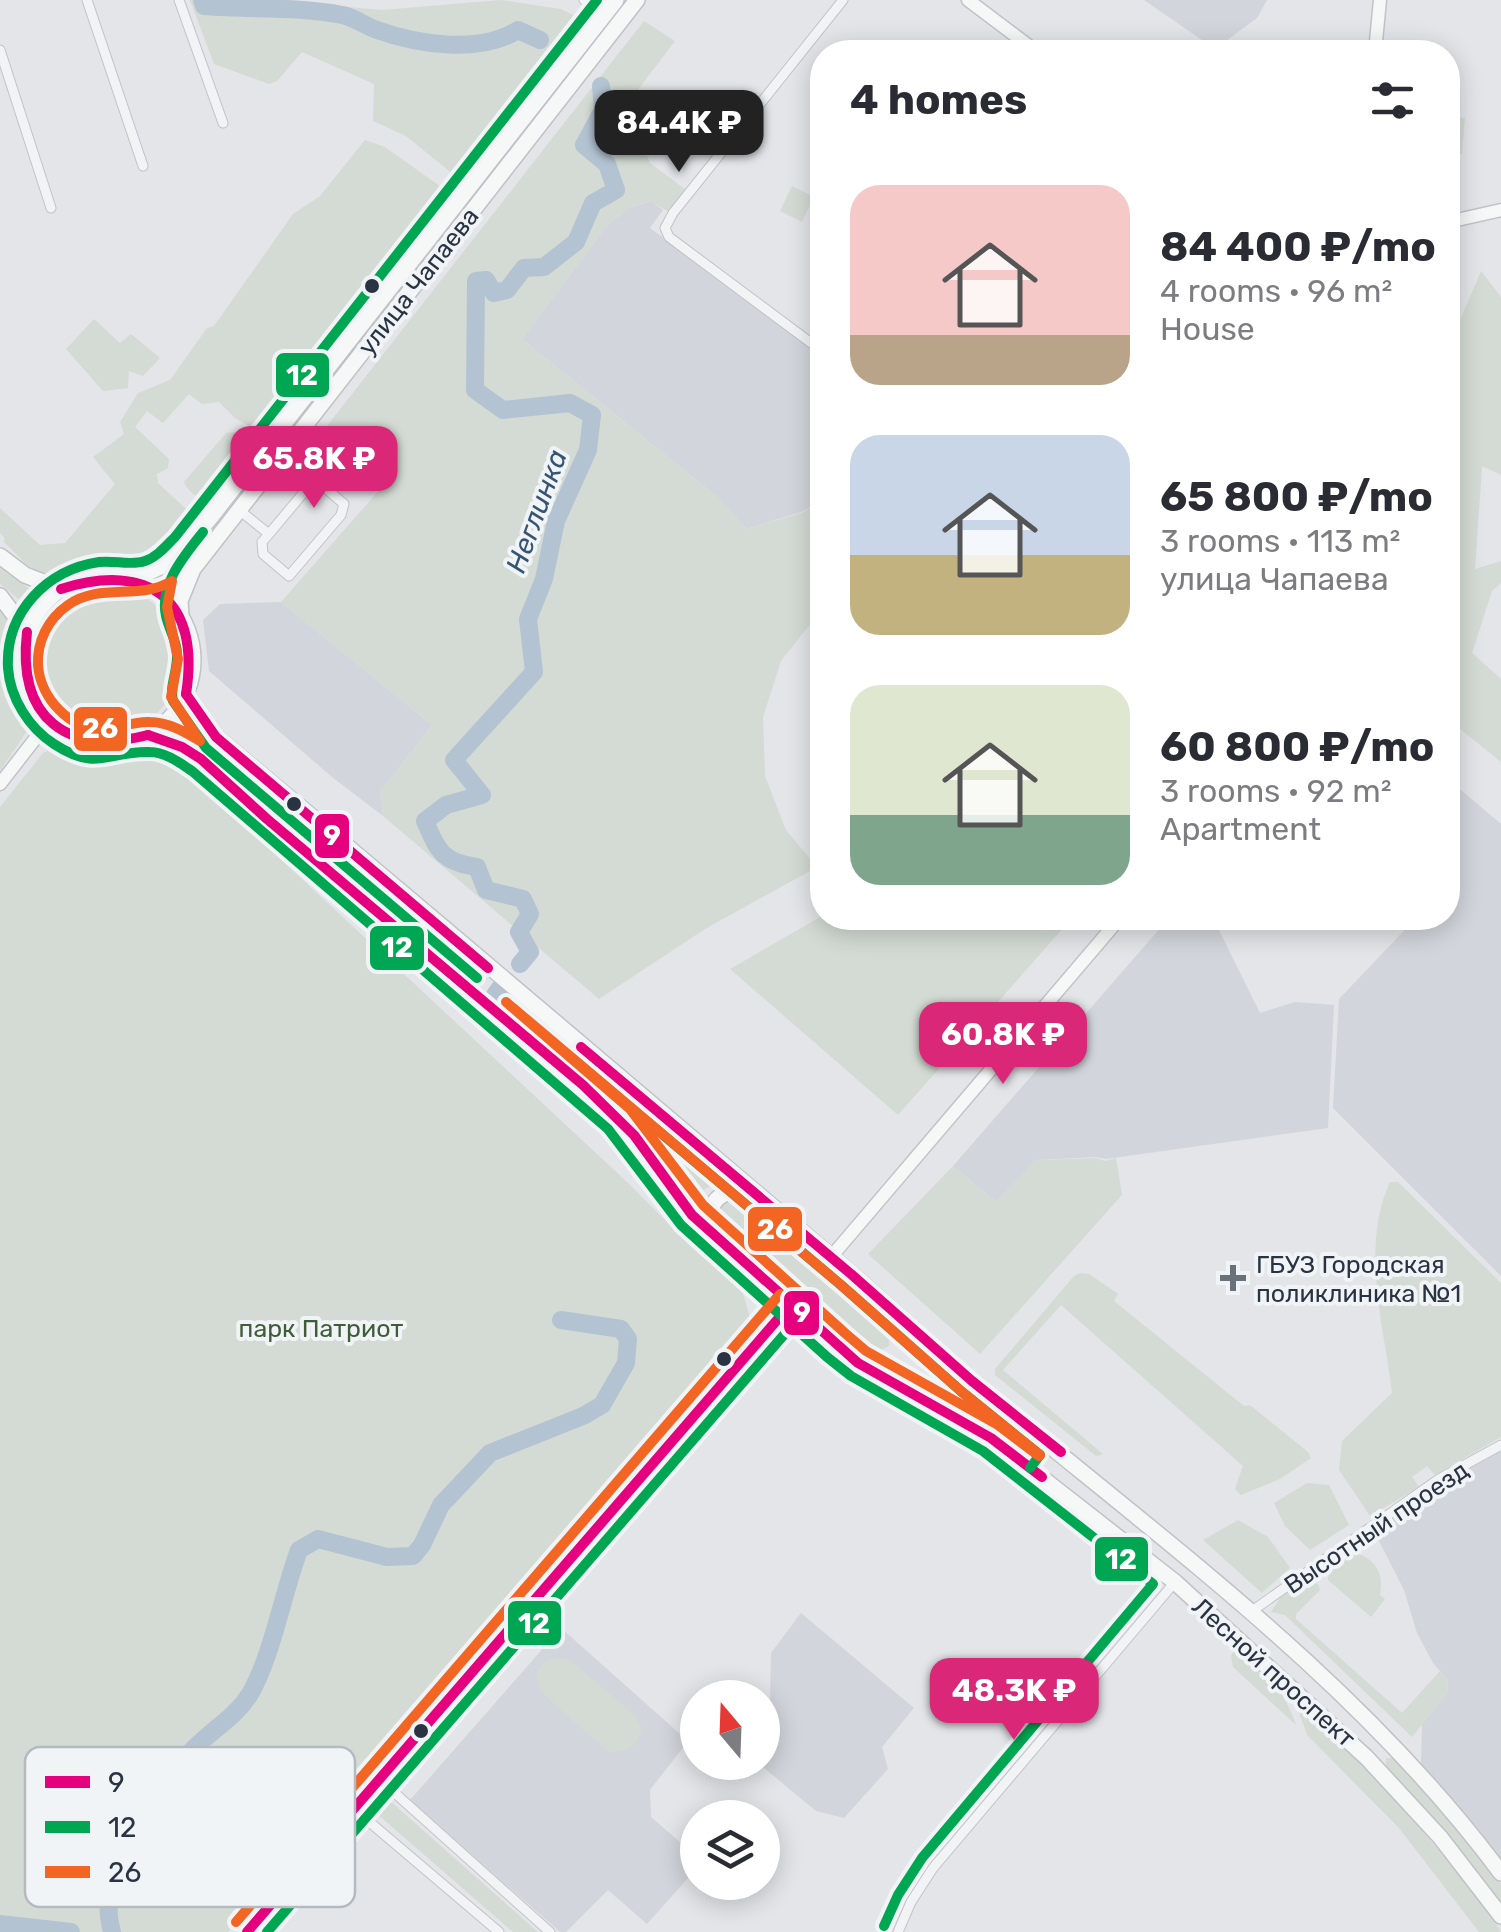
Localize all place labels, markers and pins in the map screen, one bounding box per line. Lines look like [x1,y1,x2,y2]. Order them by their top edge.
pin: 84.4K ₽ [587,90,771,175]
unlabelled marker [362,276,382,296]
pin: 65.8K ₽ [222,426,406,511]
unlabelled marker [284,794,304,814]
pin: 60.8K ₽ [911,1002,1095,1087]
place label: ГБУЗ Городская поликлиника №1 [1256,1250,1461,1308]
marker: ГБУЗ Городская поликлиника №1 [1220,1265,1246,1291]
unlabelled marker [714,1349,734,1369]
pin: 48.3K ₽ [922,1658,1106,1743]
unlabelled marker [411,1721,431,1741]

